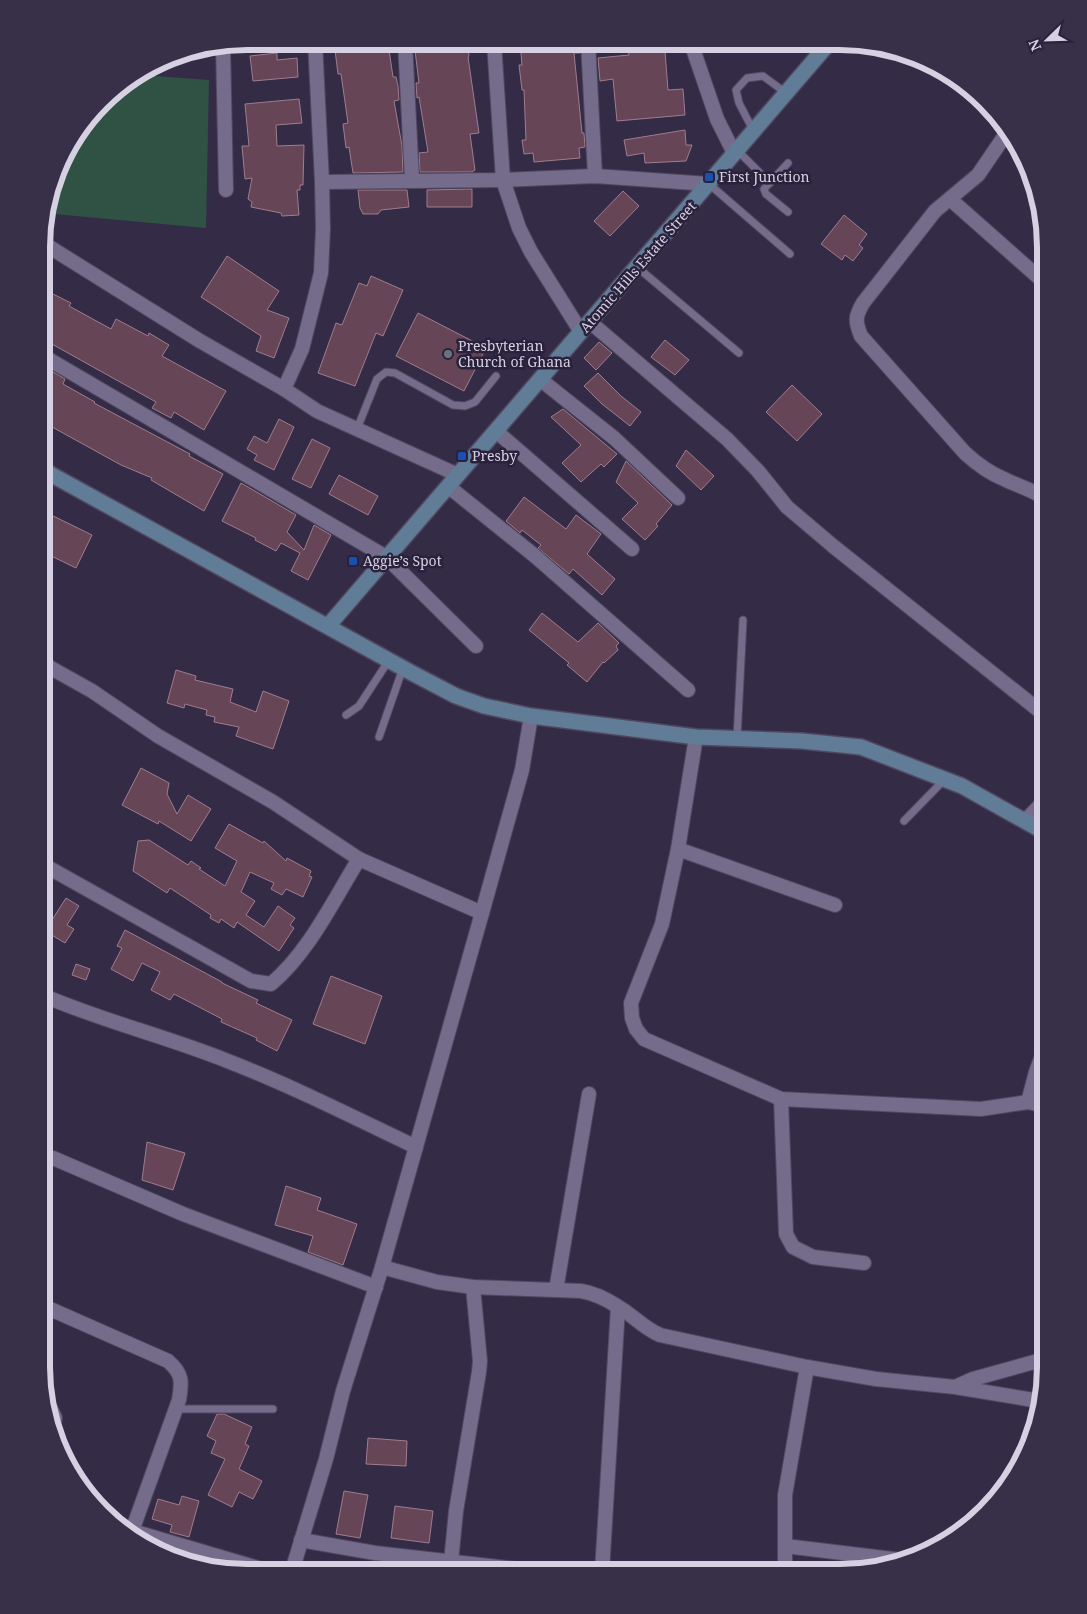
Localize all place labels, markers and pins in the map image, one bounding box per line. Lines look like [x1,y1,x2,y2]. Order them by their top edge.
place label: First Junction [719,167,810,186]
marker: First Junction [703,171,715,183]
place label: Presbyterian Church of Ghana [458,336,571,371]
marker: Presbyterian Church of Ghana [442,348,454,360]
place label: Presby [472,446,517,465]
marker: Presby [456,450,468,462]
place label: Aggie’s Spot [363,551,442,570]
marker: Aggie’s Spot [347,555,359,567]

